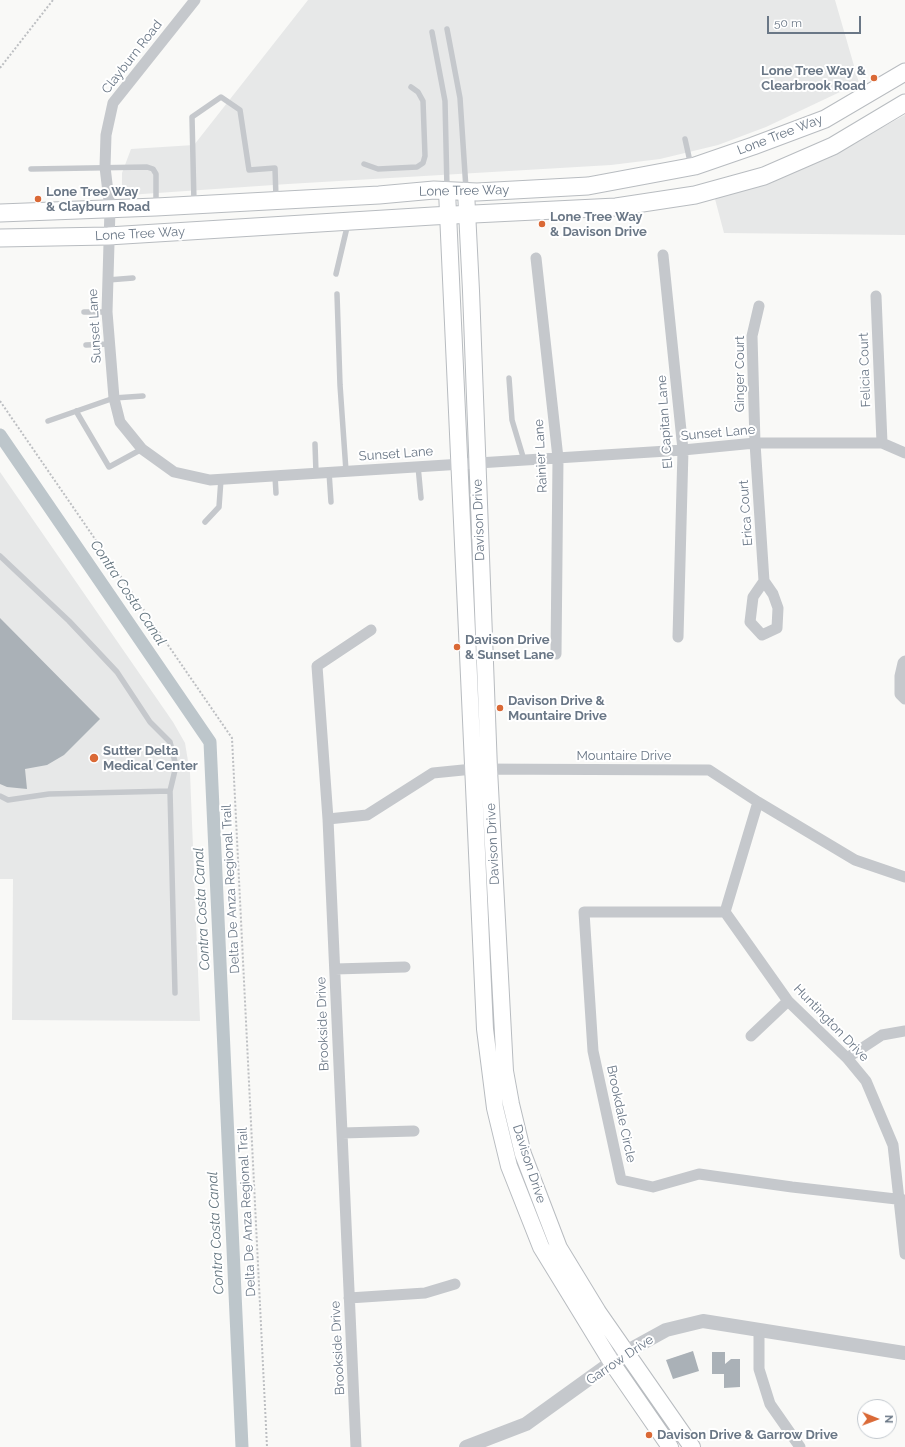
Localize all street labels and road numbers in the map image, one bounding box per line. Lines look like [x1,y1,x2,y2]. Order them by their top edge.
street label: Clayburn Road [99,17,165,97]
street label: Lone Tree Way [735,112,825,158]
street label: Lone Tree Way [419,182,509,200]
street label: Lone Tree Way [95,224,185,244]
street label: Sunset Lane [85,288,105,364]
street label: Felicia Court [856,332,874,408]
street label: Ginger Court [732,336,748,412]
street label: El Capitan Lane [654,375,676,469]
street label: Rainier Lane [531,419,551,493]
street label: Sunset Lane [680,422,756,444]
street label: Sunset Lane [358,444,434,464]
street label: Davison Drive [470,479,488,561]
street label: Erica Court [736,479,756,547]
street label: Mountaire Drive [577,748,671,764]
street label: Davison Drive [483,803,503,885]
street label: Delta De Anza Regional Trail [219,804,243,974]
street label: Brookside Drive [314,976,332,1072]
street label: Huntington Drive [790,981,872,1065]
street label: Brookdale Circle [603,1064,639,1164]
street label: Davison Drive [509,1123,549,1205]
street label: Delta De Anza Regional Trail [235,1127,259,1297]
street label: Brookside Drive [328,1300,348,1396]
street label: Garrow Drive [583,1332,657,1388]

